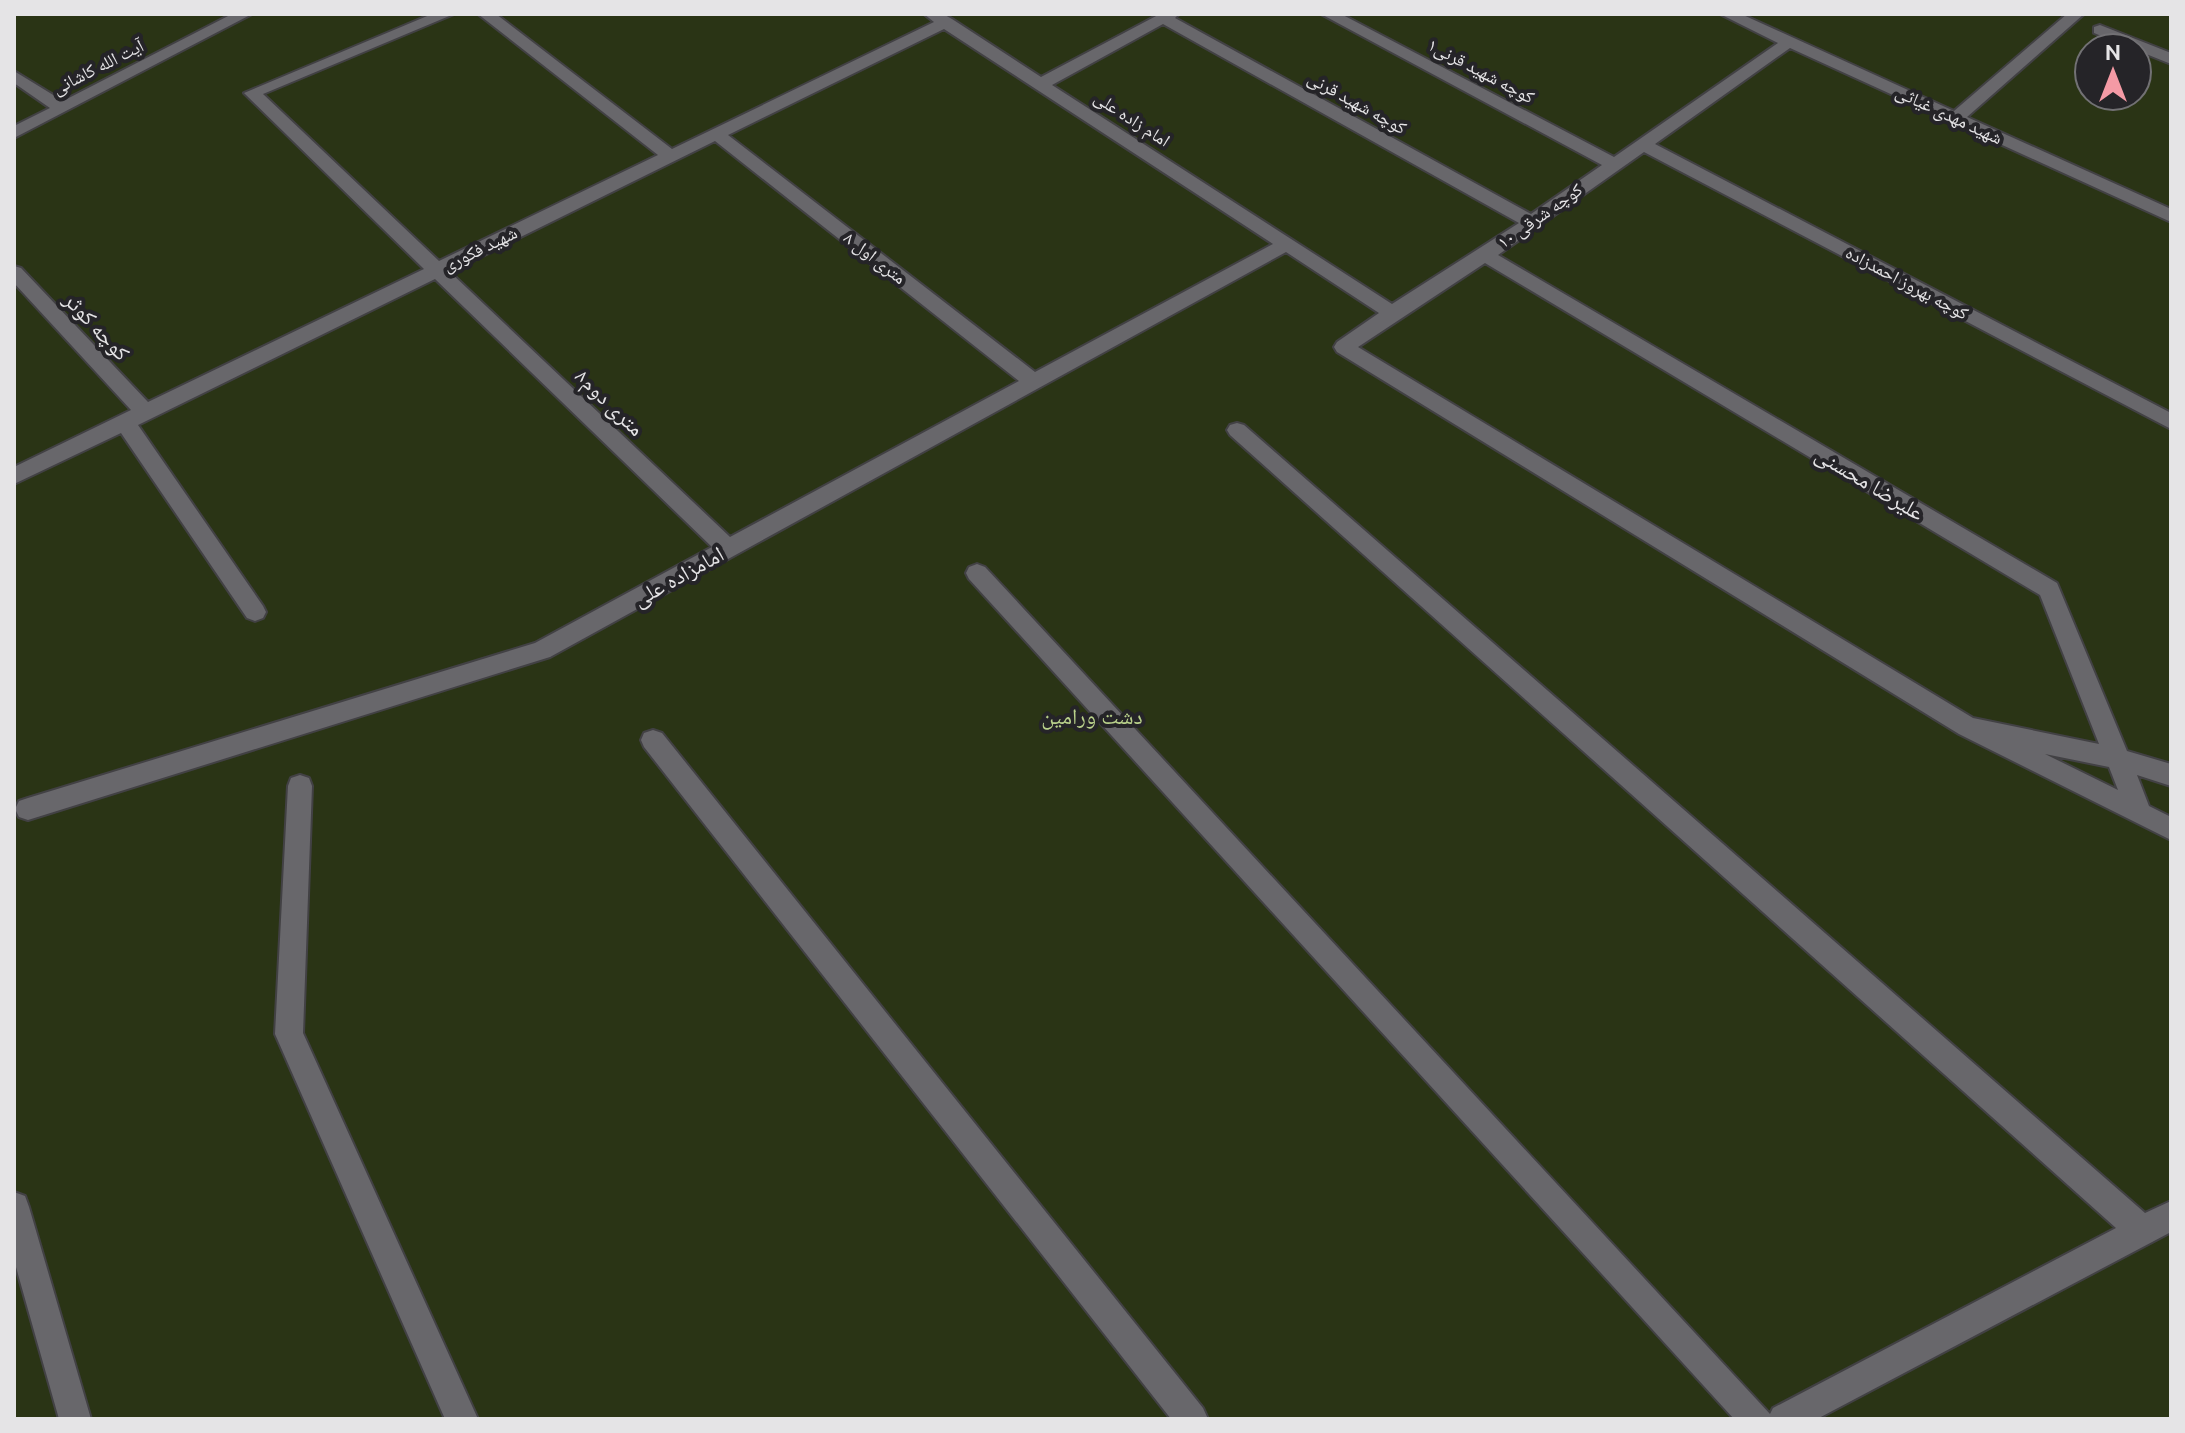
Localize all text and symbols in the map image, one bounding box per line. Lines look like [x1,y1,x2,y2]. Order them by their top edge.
north arrow [2073,32,2153,112]
street label: آیت الله کاشانی [49,34,148,99]
street label: کوچه شهید قرنی۱ [1424,34,1539,109]
text: N [2105,39,2121,64]
street label: کوچه شهید قرنی [1304,67,1411,139]
street label: شهید مهدی غیاثی [1892,81,2006,149]
street label: امام زاده علی [1089,86,1174,152]
street label: کوچه شرقی ۱۰ [1493,178,1587,253]
street label: شهید فکوری [439,222,521,276]
street label: ۸ متری اول [840,227,910,289]
street label: کوچه بهروز احمدزاده [1842,241,1973,325]
street label: کوچه کوثر [58,286,135,366]
street label: متری دوم۸ [569,363,650,442]
street label: علیرضا محسنی [1810,440,1929,526]
street label: امامزاده علی [628,540,728,612]
park label: دشت ورامین [1041,703,1143,730]

